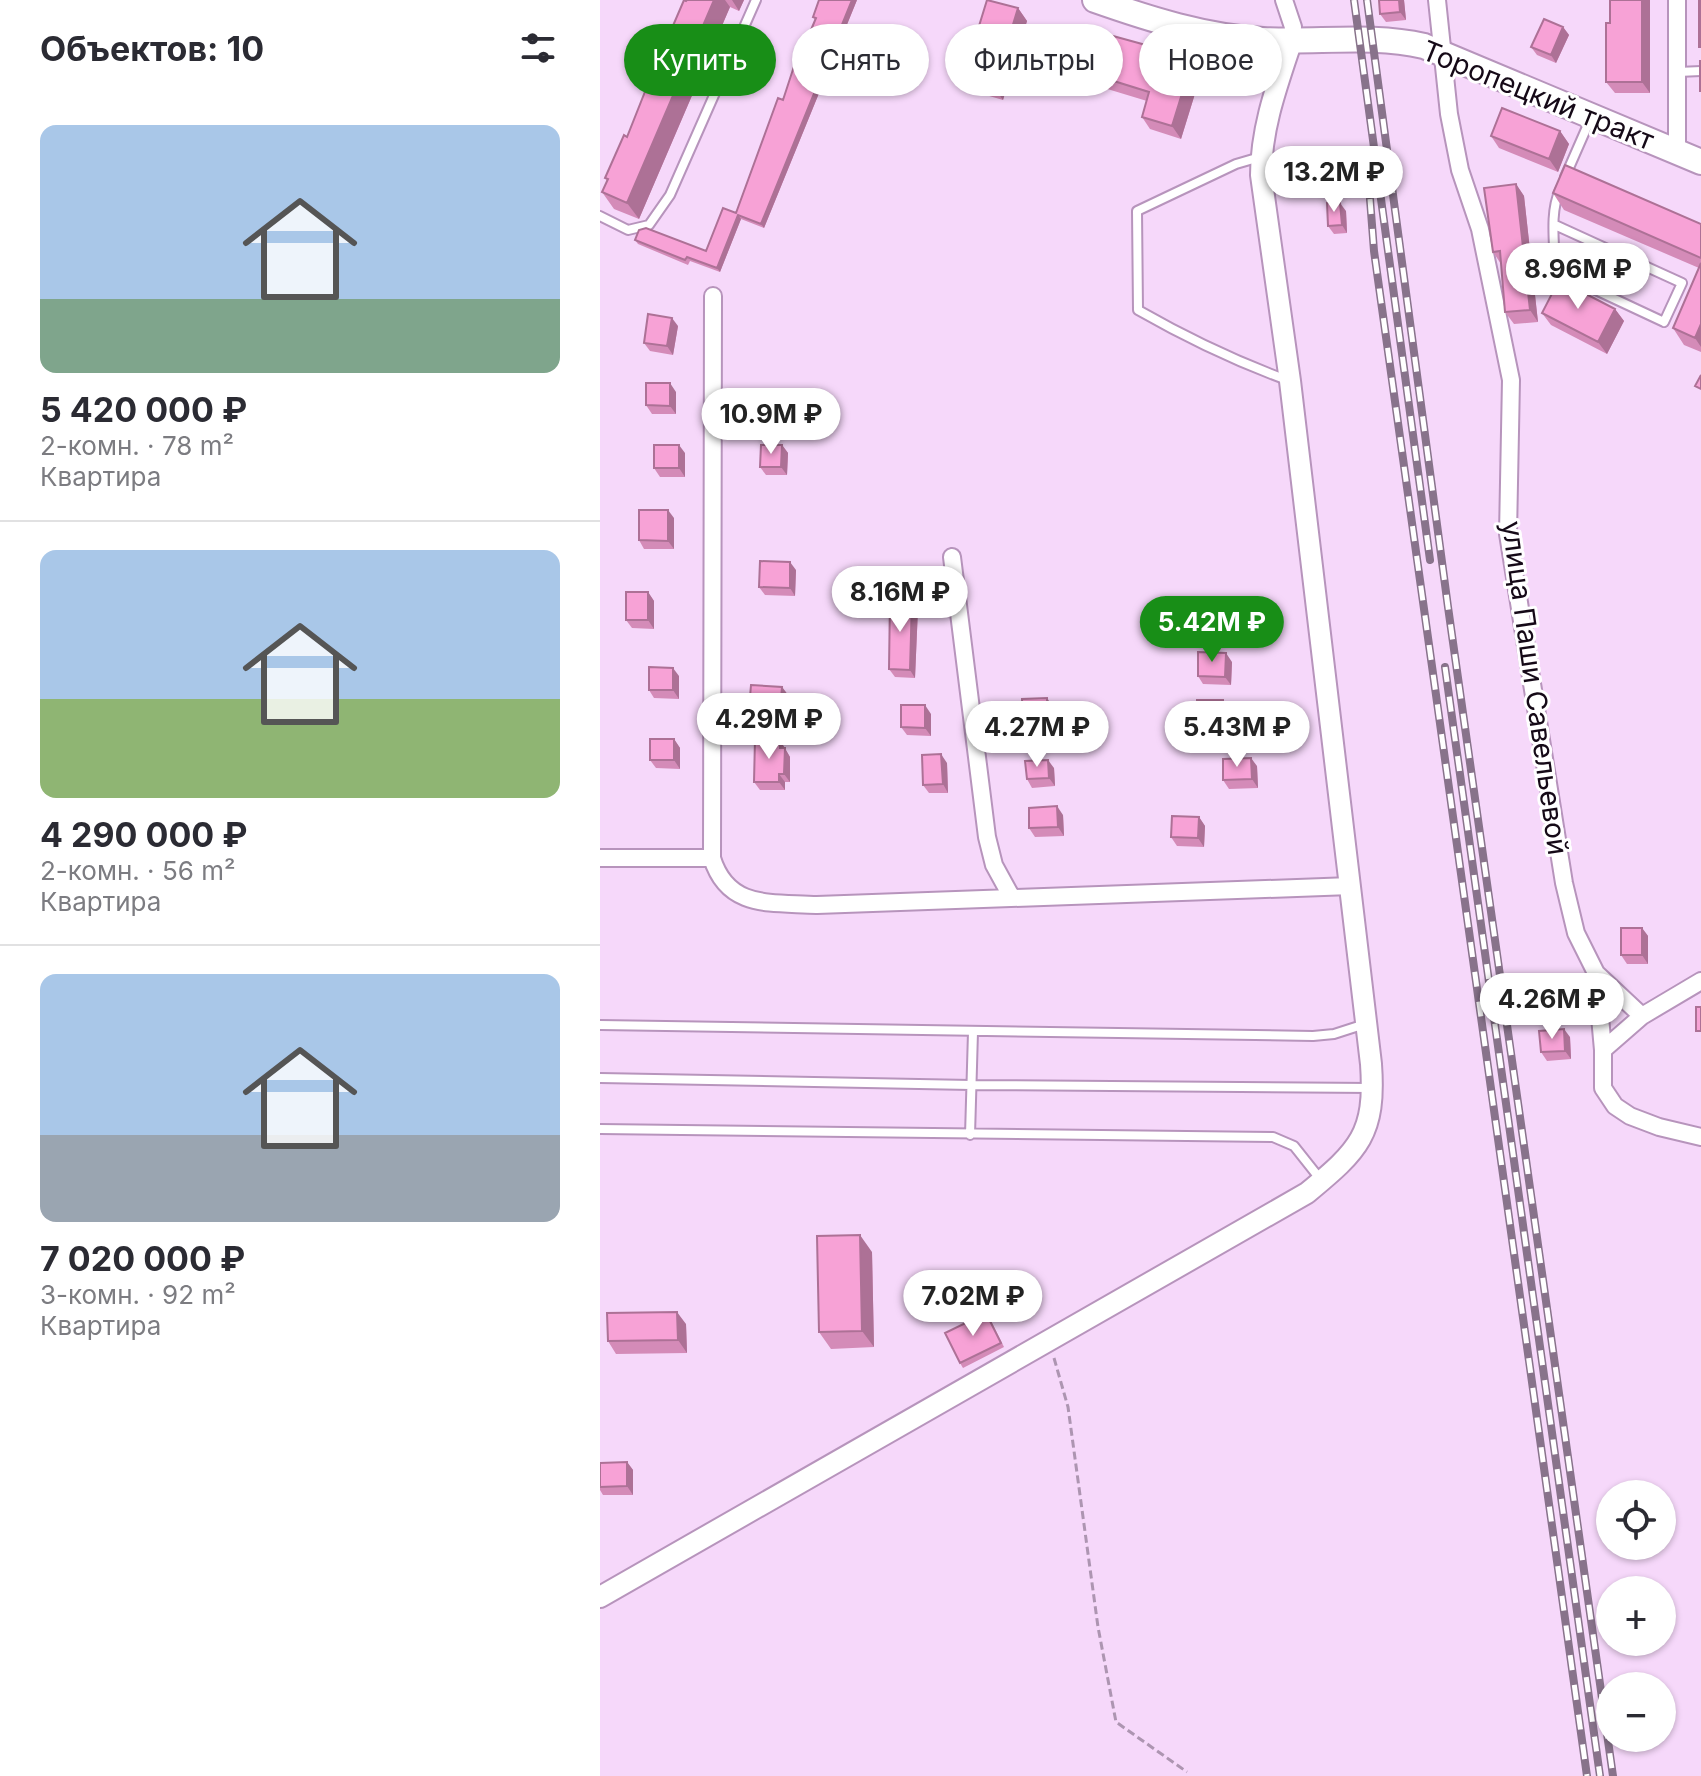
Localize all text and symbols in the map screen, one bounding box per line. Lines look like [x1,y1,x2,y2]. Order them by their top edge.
chip: Купить [624,24,776,96]
chip: Снять [792,24,929,96]
chip: Фильтры [945,24,1123,96]
chip: Новое [1139,24,1282,96]
icon: filters [516,26,560,70]
text: Объектов: 10 [40,28,264,69]
street label: Торопецкий тракт [1417,33,1659,157]
pin: 13.2M ₽ [1260,146,1408,214]
text: 13.2M ₽ [1283,156,1385,187]
icon: home [228,177,372,321]
pin: 8.96M ₽ [1504,243,1652,311]
text: 8.96M ₽ [1524,253,1632,284]
pin: 10.9M ₽ [697,388,845,456]
text: 5 420 000 ₽ [40,389,247,430]
text: 10.9M ₽ [720,398,822,429]
text: 2-комн. · 78 m² [40,430,234,461]
text: Квартира [40,461,161,492]
street label: улица Паши Савельевой [1495,519,1575,857]
pin: 8.16M ₽ [826,566,974,634]
text: 8.16M ₽ [850,576,950,607]
pin: 5.42M ₽ [1138,596,1286,664]
icon: home [228,602,372,746]
text: 5.42M ₽ [1158,606,1266,637]
pin: 4.29M ₽ [695,693,843,761]
pin: 4.27M ₽ [963,701,1111,769]
pin: 5.43M ₽ [1163,701,1311,769]
text: 4.29M ₽ [715,703,823,734]
text: 4.27M ₽ [984,711,1090,742]
text: 5.43M ₽ [1183,711,1291,742]
text: 4 290 000 ₽ [40,814,248,855]
text: 2-комн. · 56 m² [40,855,235,886]
text: Квартира [40,886,161,917]
pin: 4.26M ₽ [1478,973,1626,1041]
text: 4.26M ₽ [1498,983,1606,1014]
icon: home [228,1026,372,1170]
text: 7 020 000 ₽ [40,1238,245,1279]
pin: 7.02M ₽ [899,1270,1047,1338]
text: 3-комн. · 92 m² [40,1279,236,1310]
text: 7.02M ₽ [921,1280,1025,1311]
text: Квартира [40,1310,161,1341]
map controls [1596,1480,1676,1752]
button: locate [1596,1480,1676,1560]
button: + [1596,1576,1676,1656]
button: − [1596,1672,1676,1752]

